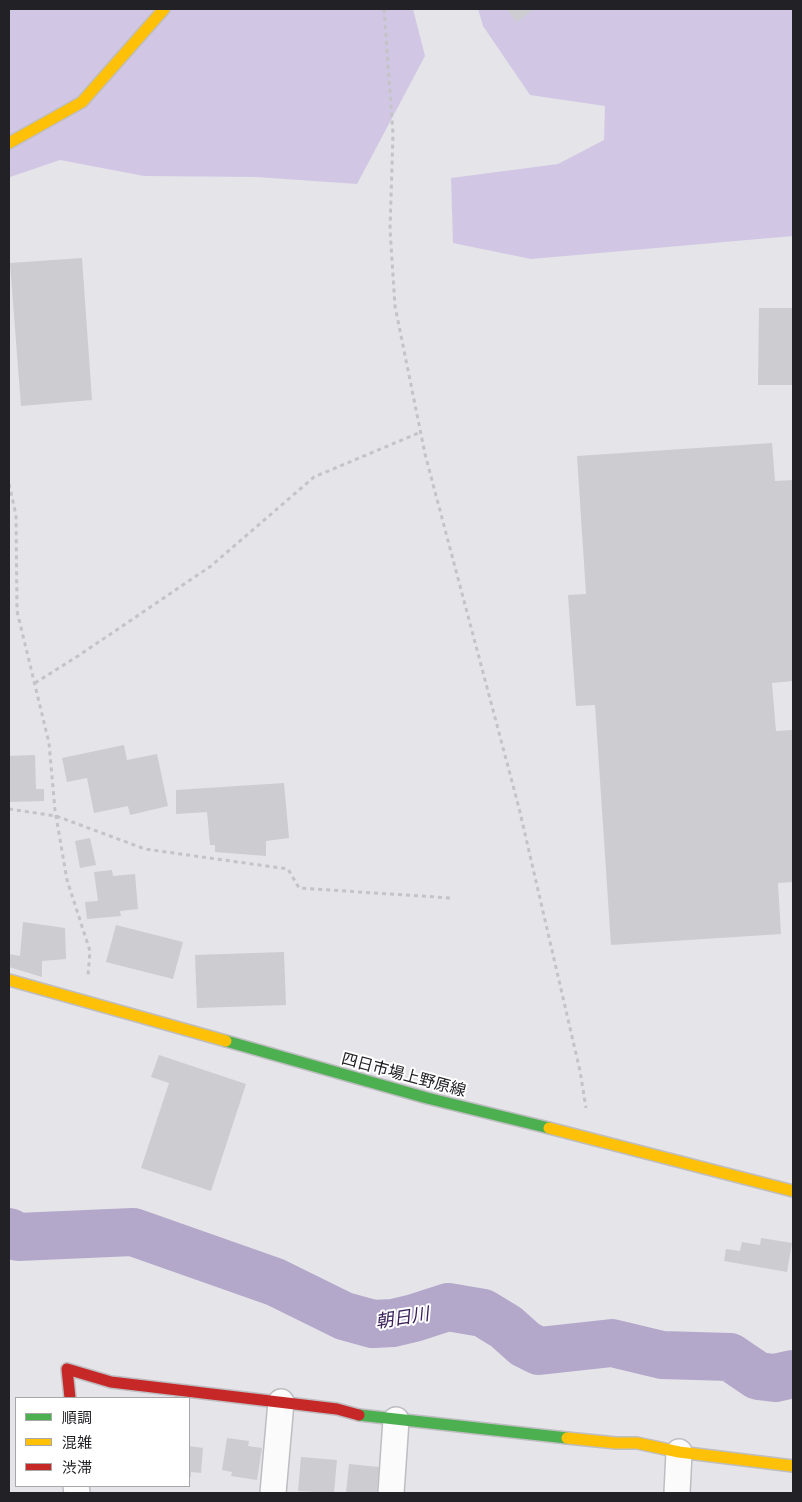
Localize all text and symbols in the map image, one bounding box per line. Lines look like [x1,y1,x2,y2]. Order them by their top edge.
street label: 四日市場上野原線 [340,1048,468,1100]
water label: 朝日川 [374,1302,430,1332]
legend [15,1397,190,1487]
text: 順調 [62,1406,92,1427]
text: 混雑 [62,1431,92,1452]
text: 渋滞 [62,1456,92,1477]

